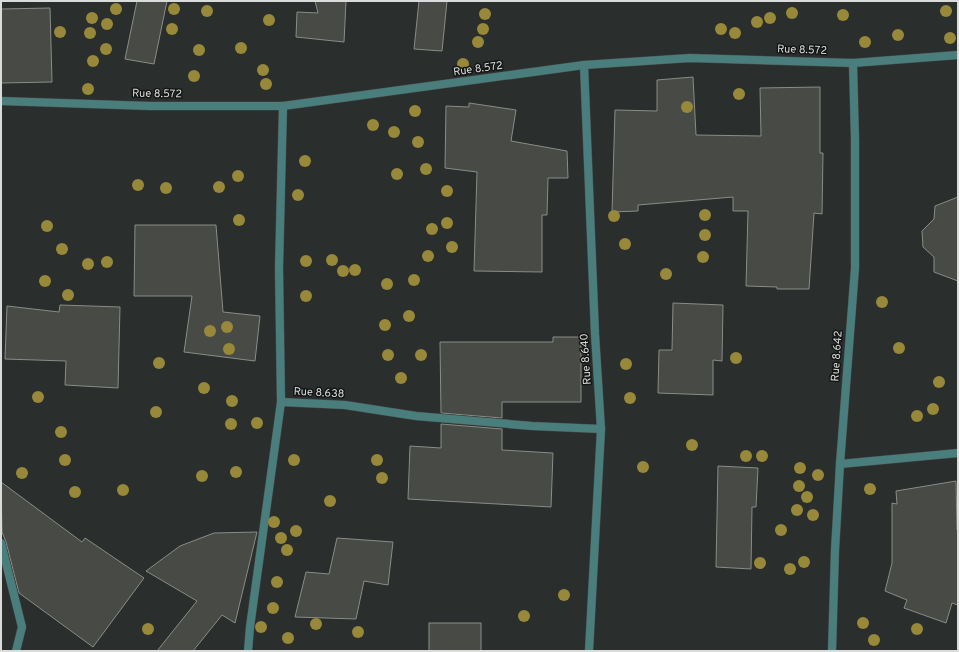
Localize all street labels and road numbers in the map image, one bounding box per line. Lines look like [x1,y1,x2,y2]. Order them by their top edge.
street label: Rue 8.572 [777,42,827,58]
street label: Rue 8.572 [452,59,504,79]
street label: Rue 8.572 [132,87,182,101]
street label: Rue 8.642 [828,330,846,382]
street label: Rue 8.640 [577,333,595,385]
street label: Rue 8.638 [293,385,345,401]

